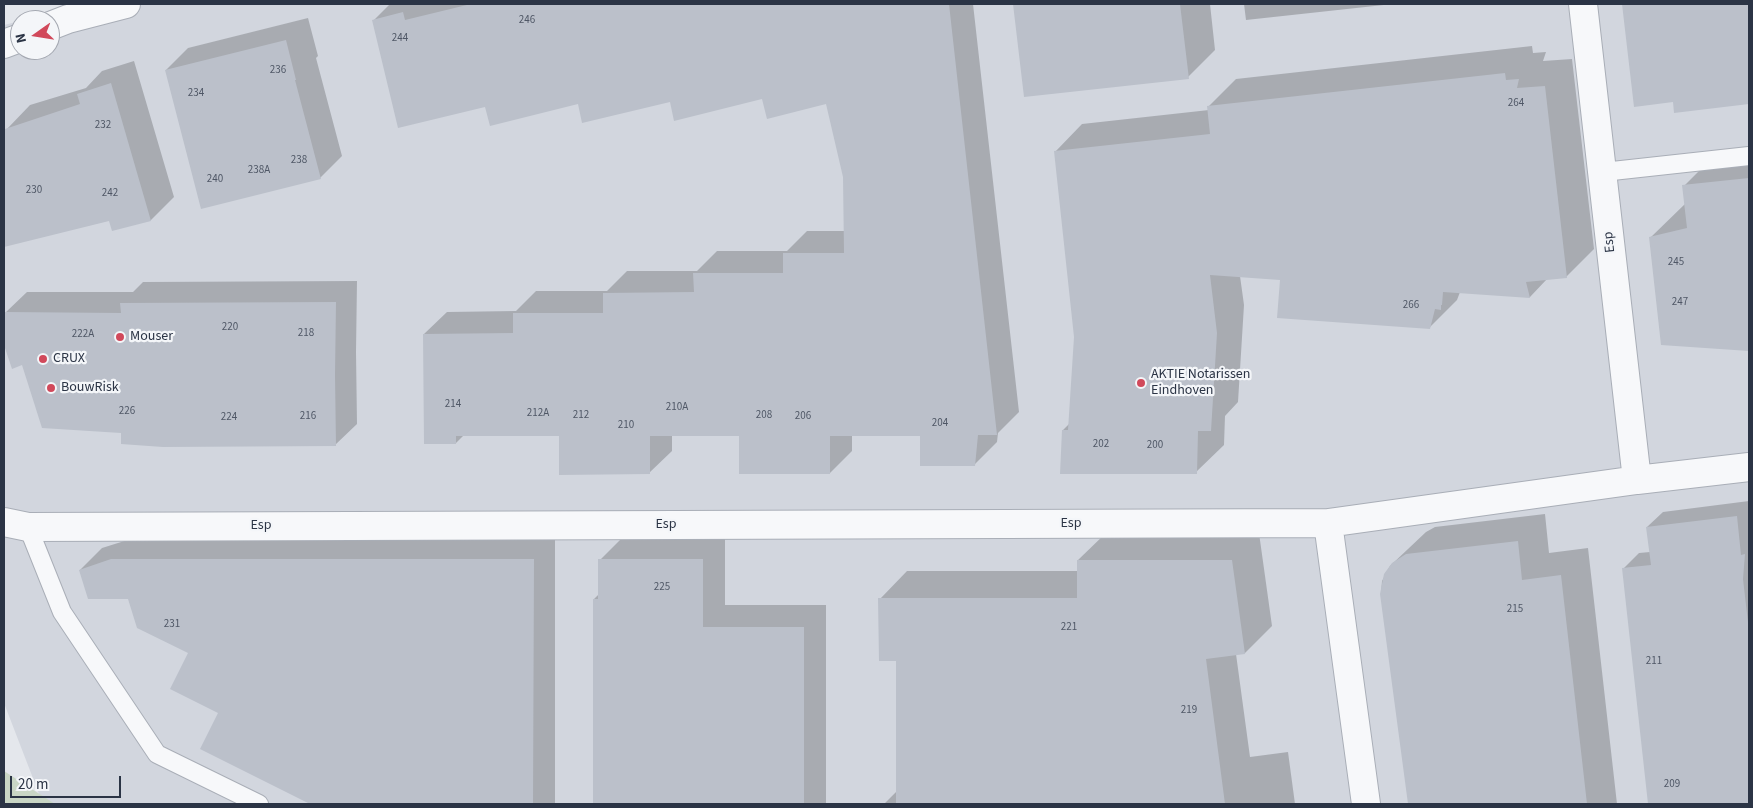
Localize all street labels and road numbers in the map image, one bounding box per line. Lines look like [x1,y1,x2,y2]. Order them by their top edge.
street label: Esp [1601,231,1619,253]
street label: Esp [1060,516,1082,532]
street label: Esp [655,517,677,533]
street label: Esp [250,518,272,534]

